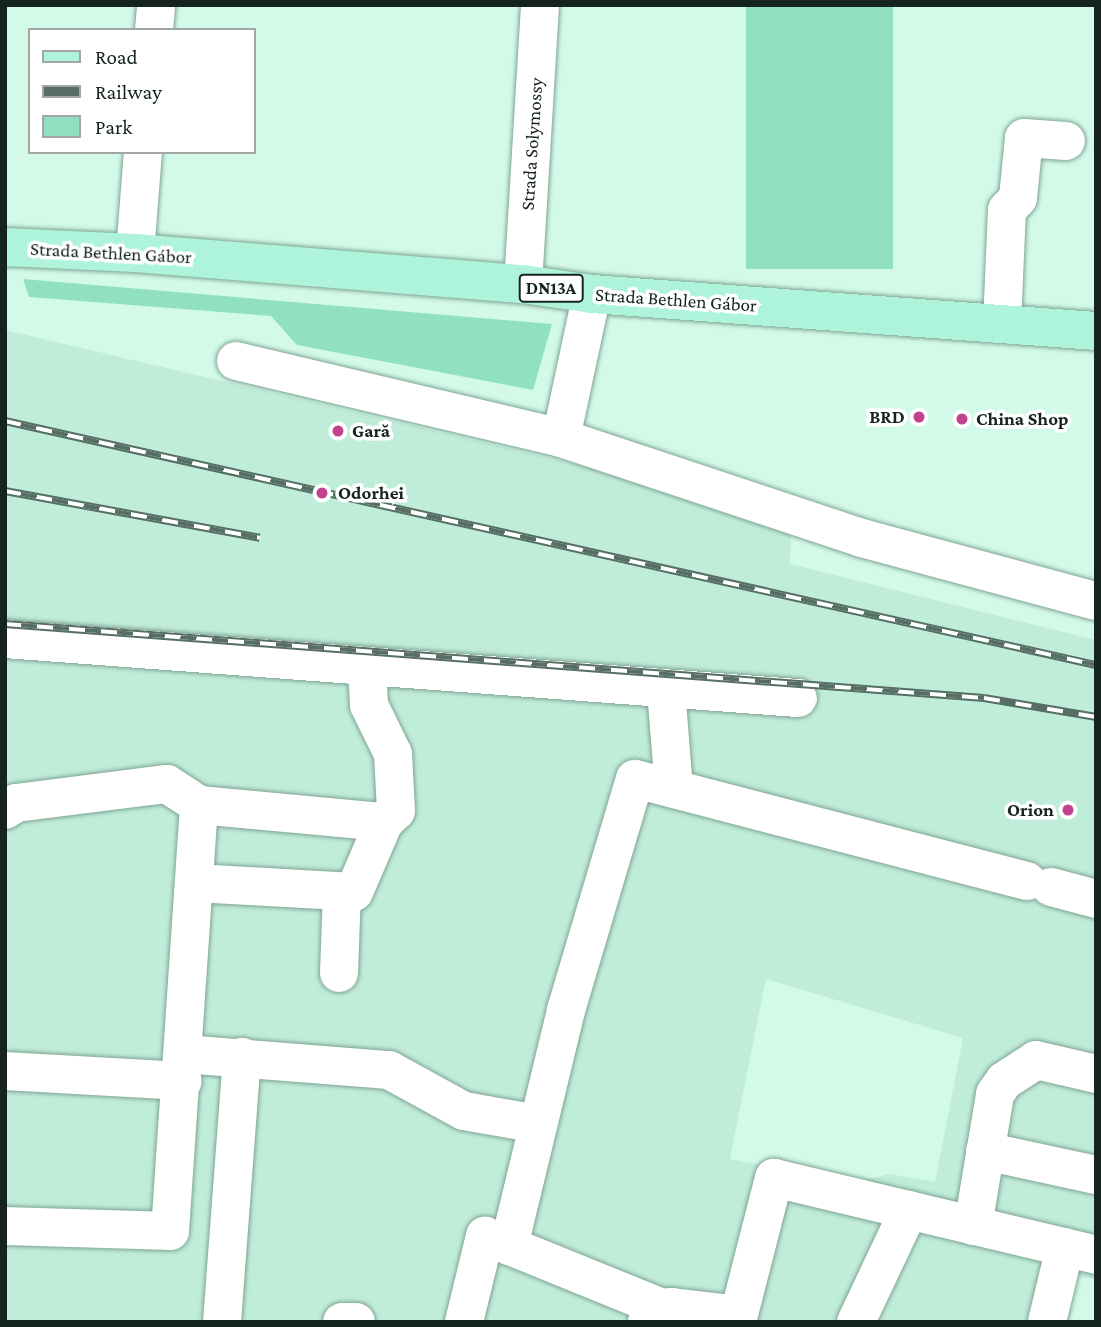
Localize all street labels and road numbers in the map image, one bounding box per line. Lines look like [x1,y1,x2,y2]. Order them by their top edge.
street label: Strada Solymossy [516,77,548,211]
street label: Strada Bethlen Gábor [30,237,192,269]
road number: DN13A [518,274,584,302]
street label: Strada Bethlen Gábor [594,283,758,317]

